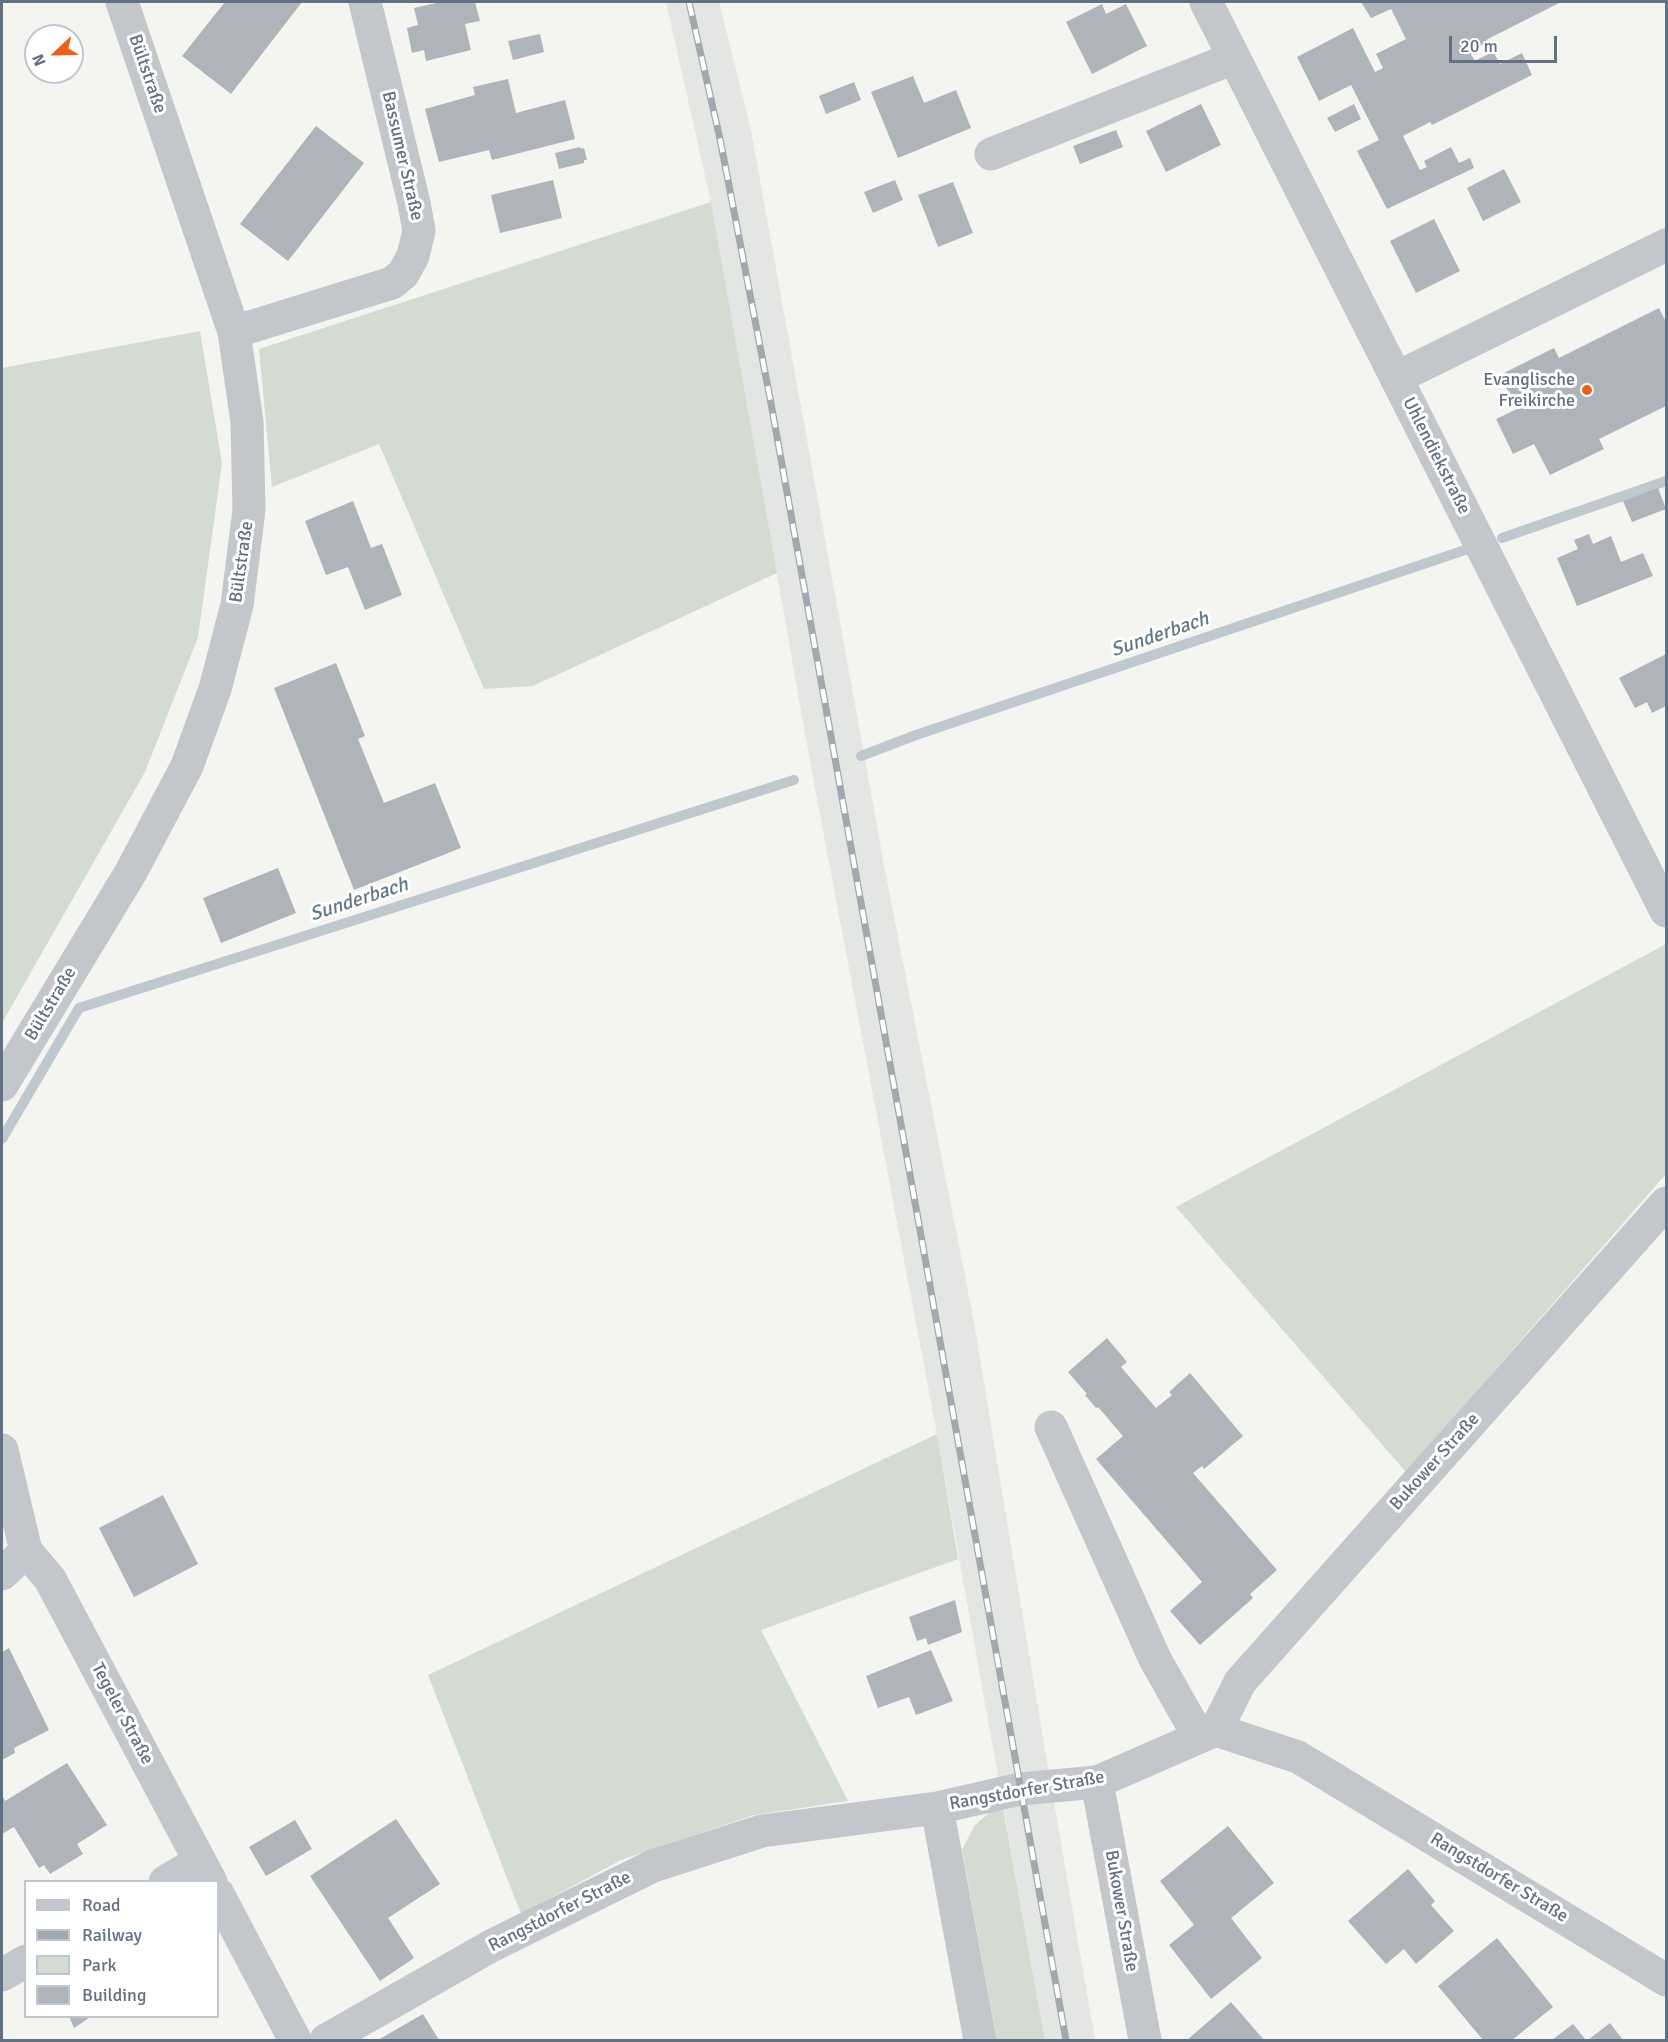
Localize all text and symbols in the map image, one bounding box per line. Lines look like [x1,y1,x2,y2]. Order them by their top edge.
north arrow [24,24,84,84]
scale bar [1452,24,1560,62]
street label: Bültstraße [123,32,171,116]
text: 20 m [1460,35,1498,57]
text: N [28,51,51,69]
street label: Bassumer Straße [377,89,427,223]
place label: Evanglische Freikirche [1483,369,1575,412]
marker: Evanglische Freikirche [1580,383,1594,397]
street label: Uhlendiekstraße [1397,394,1475,518]
street label: Bültstraße [226,520,258,604]
water label: Sunderbach [1108,607,1212,663]
water label: Sunderbach [307,873,411,927]
street label: Bültstraße [21,963,81,1045]
street label: Bukower Straße [1386,1409,1484,1515]
street label: Tegeler Straße [86,1660,158,1768]
street label: Rangstdorfer Straße [948,1767,1106,1815]
street label: Rangstdorfer Straße [1426,1828,1572,1928]
street label: Bukower Straße [1100,1848,1142,1974]
street label: Rangstdorfer Straße [485,1867,635,1957]
legend [24,1880,219,2018]
text: Road [82,1894,121,1916]
text: Railway [82,1924,142,1946]
text: Park [82,1954,117,1976]
text: Building [82,1984,146,2006]

